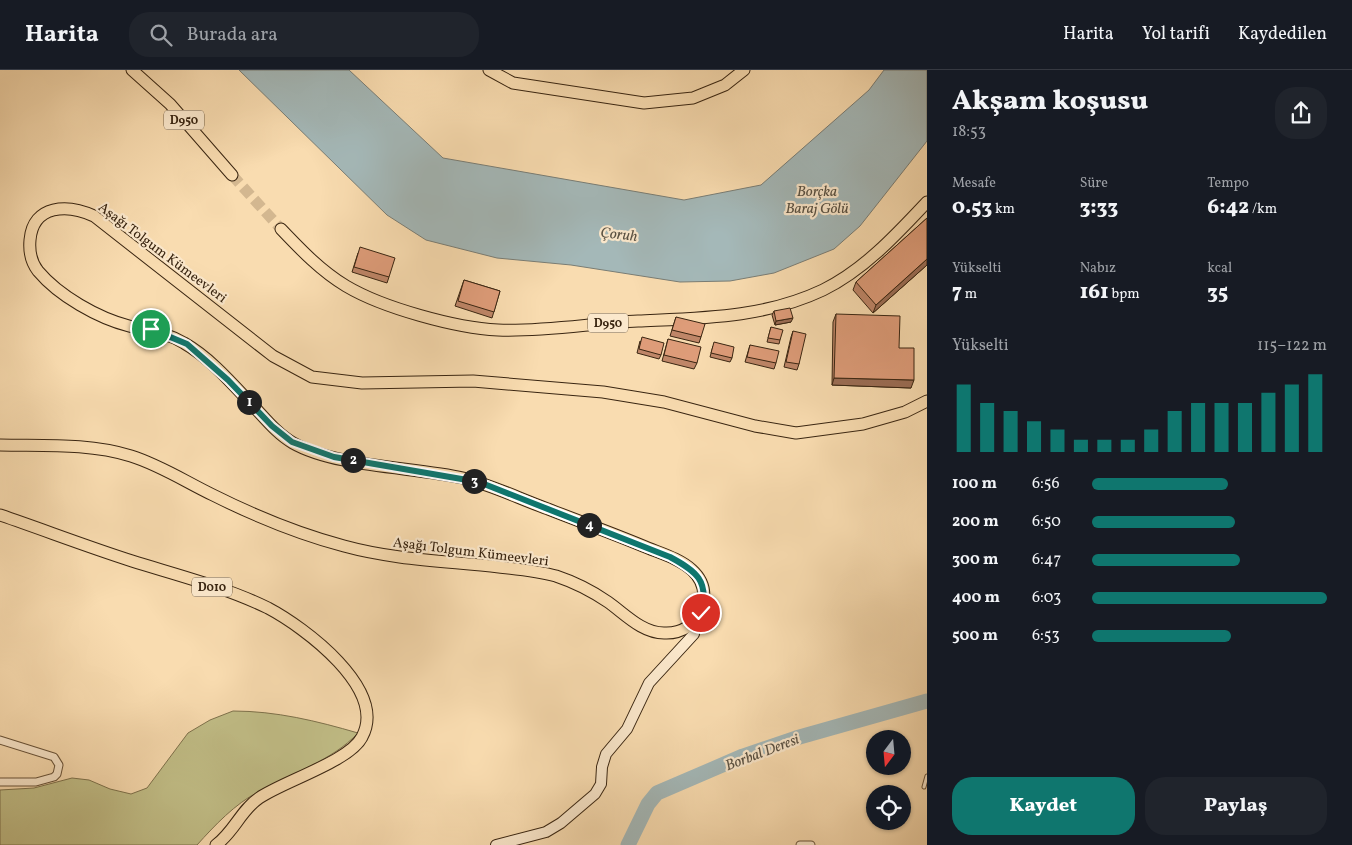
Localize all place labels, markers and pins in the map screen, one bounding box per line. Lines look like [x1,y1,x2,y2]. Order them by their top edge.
pin [130,308,172,350]
pin: 1 [236,390,262,414]
pin: 2 [340,448,366,472]
pin: 3 [462,468,486,494]
pin: 4 [576,512,602,538]
pin [680,592,722,634]

